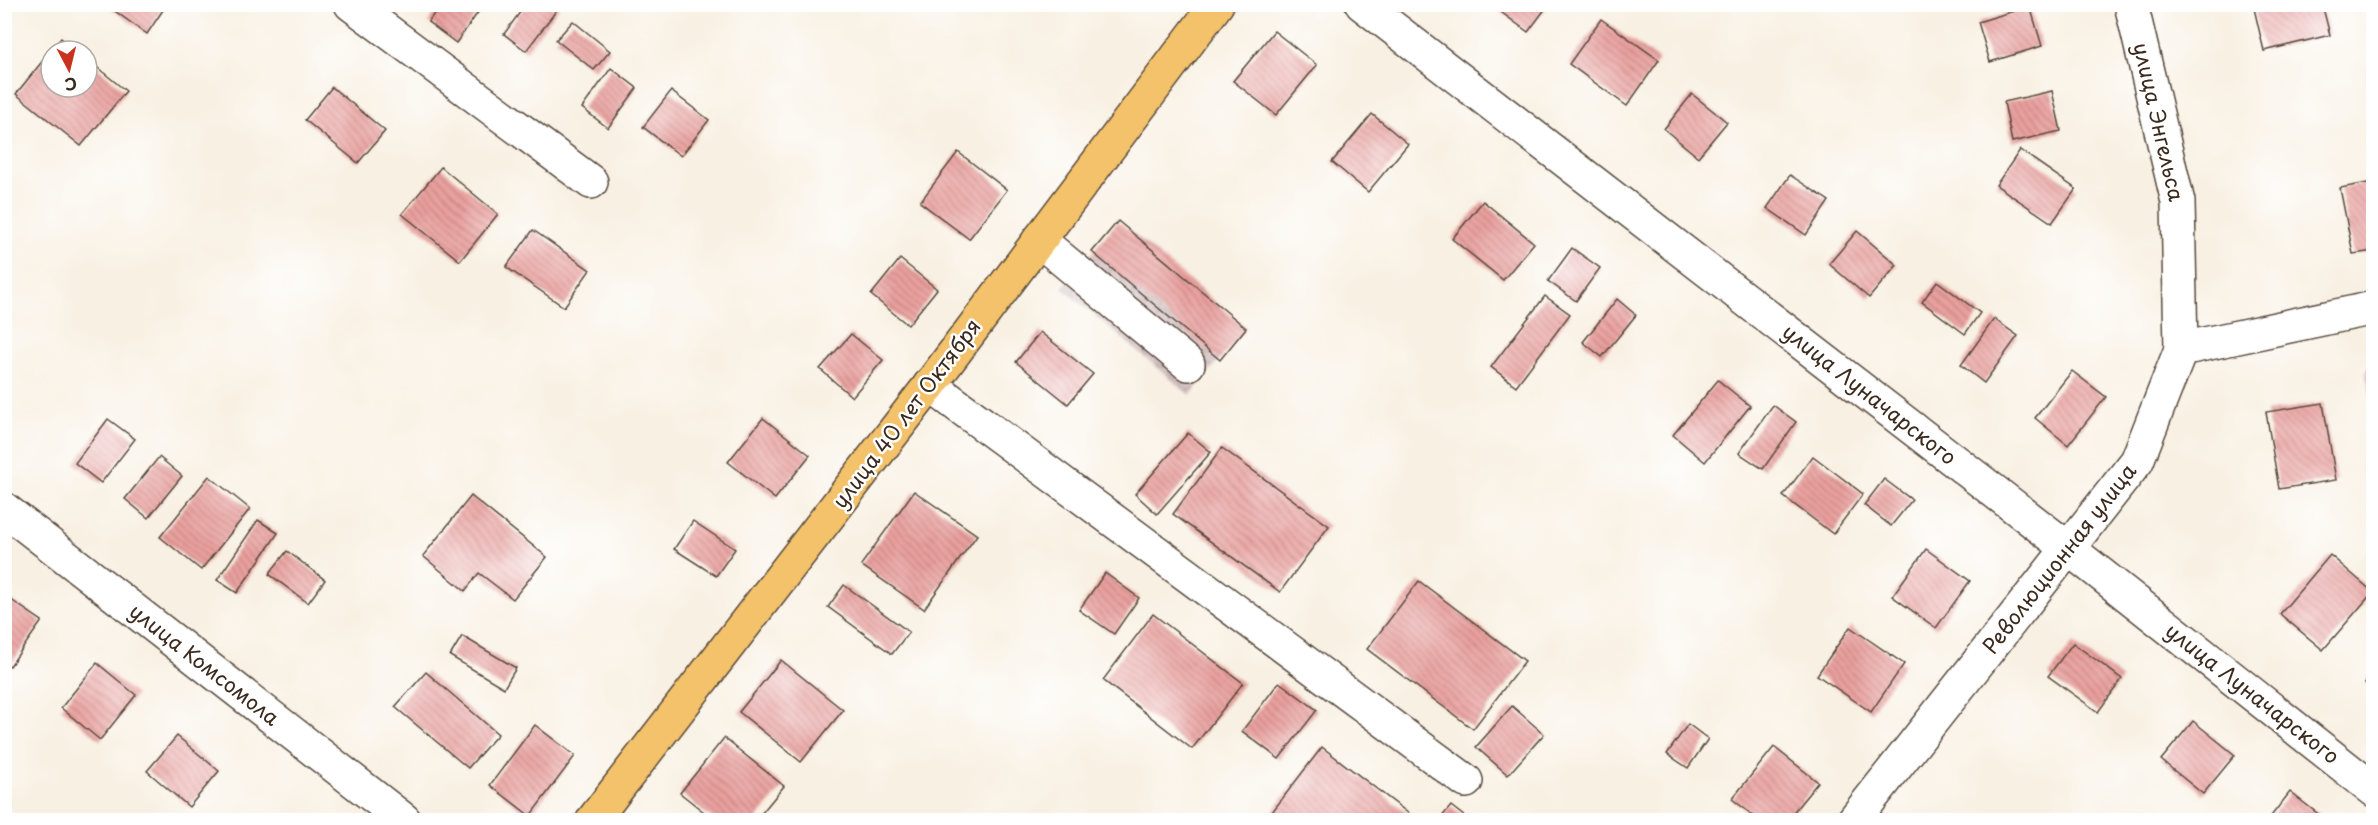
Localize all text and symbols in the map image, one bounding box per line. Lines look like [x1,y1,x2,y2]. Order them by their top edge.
north arrow [39,39,99,99]
street label: улица Энгельса [2126,39,2194,204]
text: С [64,72,78,98]
street label: улица 40 лет Октября [823,311,988,514]
street label: улица Луначарского [1776,315,1964,472]
street label: Революционная улица [1974,455,2143,660]
street label: улица Комсомола [123,594,287,732]
street label: улица Луначарского [2159,614,2347,771]

